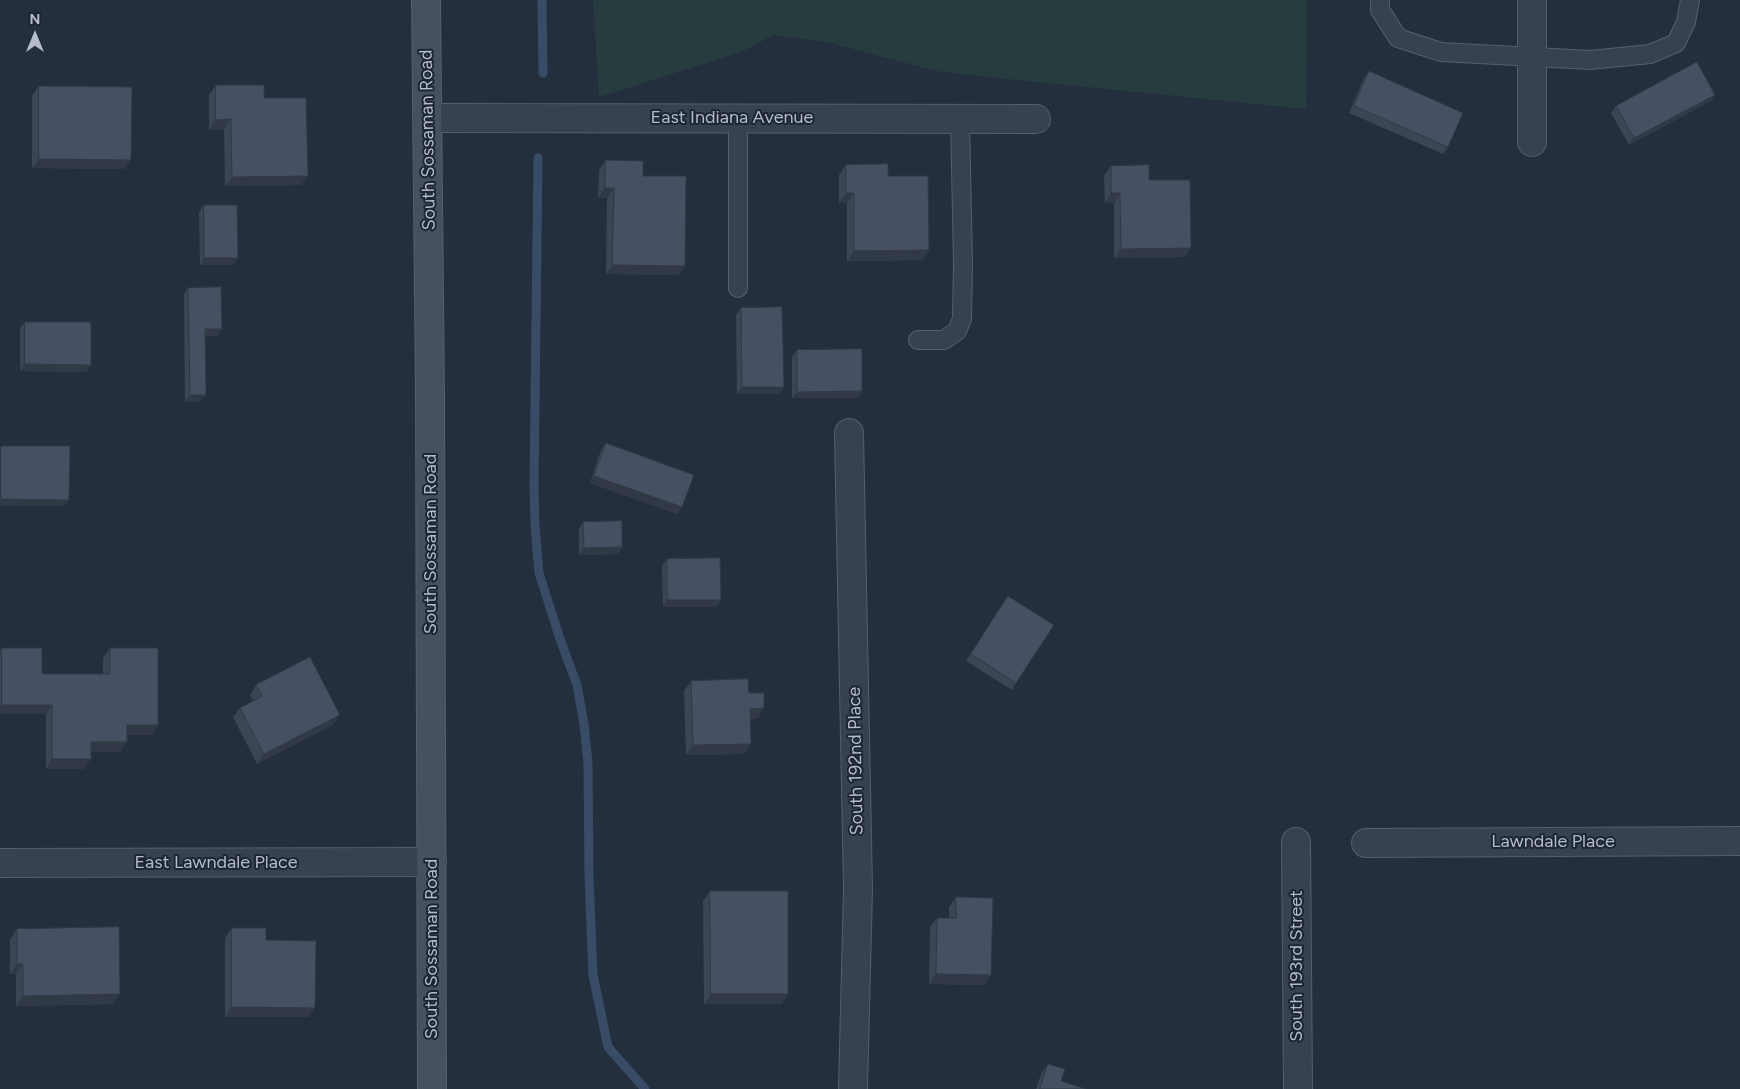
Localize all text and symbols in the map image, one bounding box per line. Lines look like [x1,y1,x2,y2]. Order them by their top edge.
north arrow [10,10,60,60]
text: N [30,11,40,28]
street label: South Sossaman Road [416,49,440,231]
street label: East Indiana Avenue [651,107,813,129]
street label: South Sossaman Road [420,454,442,634]
street label: South 192nd Place [844,686,868,836]
street label: Lawndale Place [1491,831,1615,853]
street label: East Lawndale Place [134,852,298,874]
street label: South Sossaman Road [421,859,443,1039]
street label: South 193rd Street [1286,890,1308,1042]

